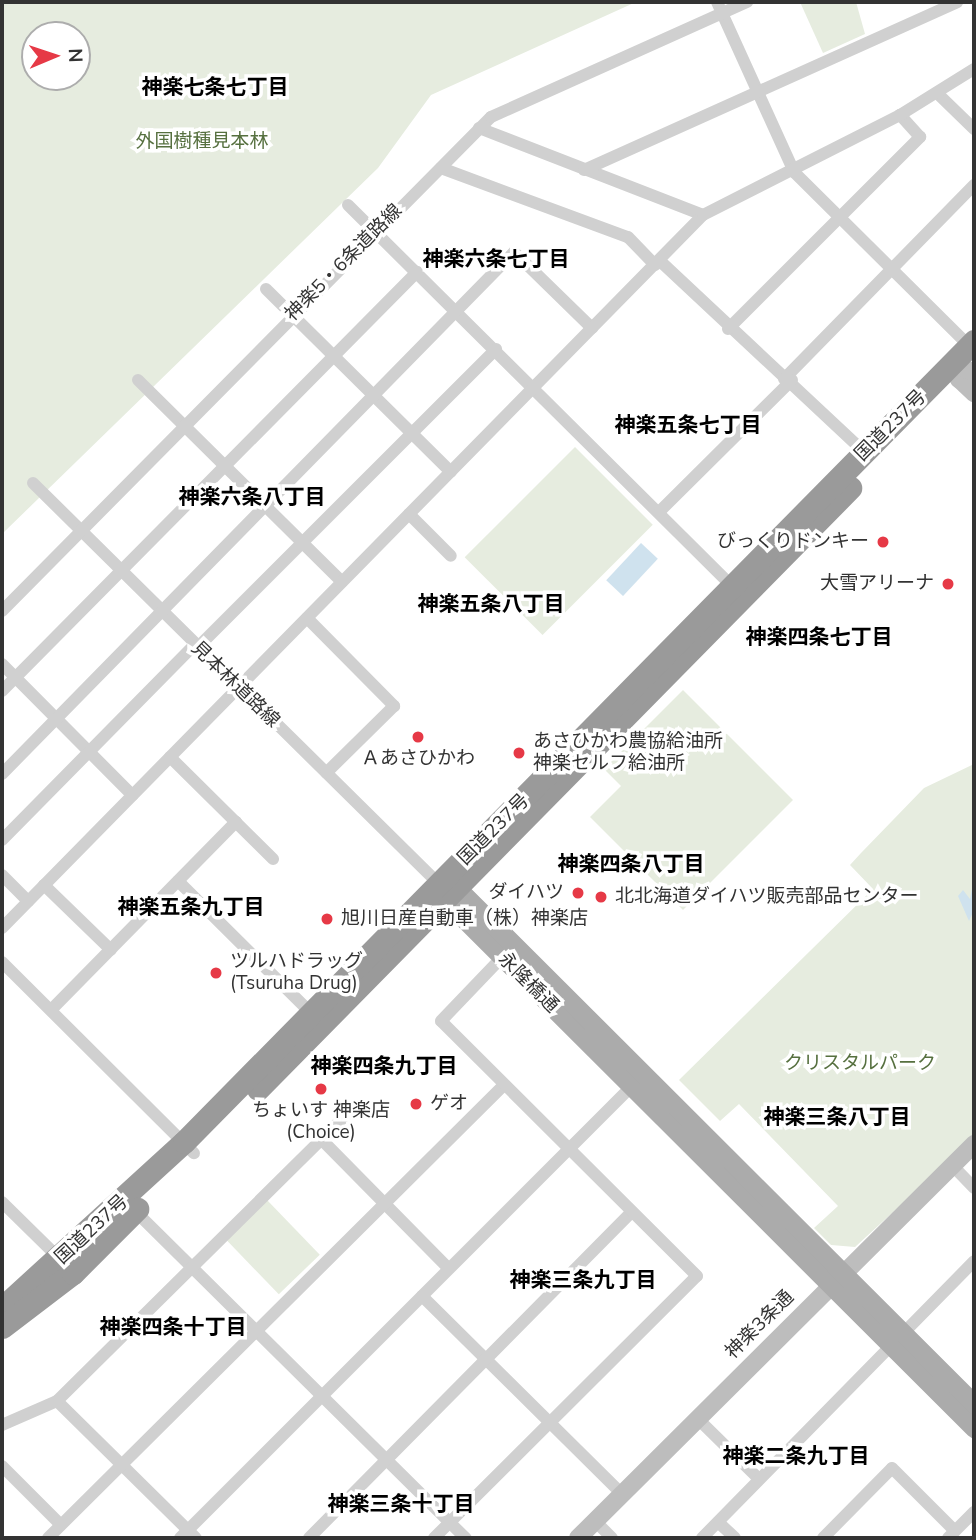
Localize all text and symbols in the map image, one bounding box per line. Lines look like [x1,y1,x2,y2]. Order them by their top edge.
north arrow [21,21,91,91]
text: N [62,48,88,63]
district label: 神楽七条七丁目 [142,74,288,100]
park label: 外国樹種見本林 [136,131,268,153]
street label: 神楽5・6条道路線 [281,200,407,326]
district label: 神楽六条七丁目 [423,246,569,272]
street label: 国道237号 [851,386,931,466]
district label: 神楽五条七丁目 [615,412,761,438]
district label: 神楽六条八丁目 [179,484,325,510]
place label: びっくりドンキー [717,531,869,553]
marker: びっくりドンキー [875,534,891,550]
place label: 大雪アリーナ [820,573,934,595]
marker: 大雪アリーナ [940,576,956,592]
district label: 神楽五条八丁目 [418,591,564,617]
district label: 神楽四条七丁目 [746,624,892,650]
street label: 見本林道路線 [186,637,284,733]
marker: Ａあさひかわ [410,729,426,745]
place label: あさひかわ農協給油所 神楽セルフ給油所 [533,731,723,775]
marker: あさひかわ農協給油所 神楽セルフ給油所 [511,745,527,761]
place label: Ａあさひかわ [361,748,475,770]
street label: 国道237号 [454,790,534,870]
district label: 神楽四条八丁目 [558,851,704,877]
place label: ダイハツ [488,882,564,904]
marker: ダイハツ [570,885,586,901]
place label: 北北海道ダイハツ販売部品センター [615,886,919,908]
marker: 北北海道ダイハツ販売部品センター [593,889,609,905]
district label: 神楽五条九丁目 [118,894,264,920]
place label: 旭川日産自動車（株）神楽店 [341,908,588,930]
marker: 旭川日産自動車（株）神楽店 [319,911,335,927]
street label: 永隆橋通 [493,948,563,1018]
place label: ツルハドラッグ (Tsuruha Drug) [230,951,363,995]
marker: ツルハドラッグ (Tsuruha Drug) [208,965,224,981]
district label: 神楽四条九丁目 [311,1053,457,1079]
park label: クリスタルパーク [784,1053,936,1075]
marker: ちょいす 神楽店 (Choice) [313,1081,329,1097]
place label: ゲオ [430,1093,468,1115]
marker: ゲオ [408,1096,424,1112]
place label: ちょいす 神楽店 (Choice) [252,1100,390,1144]
district label: 神楽三条八丁目 [764,1104,910,1130]
street label: 国道237号 [51,1191,133,1269]
district label: 神楽三条九丁目 [510,1267,656,1293]
street label: 神楽3条通 [721,1286,799,1364]
district label: 神楽四条十丁目 [100,1314,246,1340]
district label: 神楽二条九丁目 [723,1443,869,1469]
district label: 神楽三条十丁目 [328,1491,474,1517]

